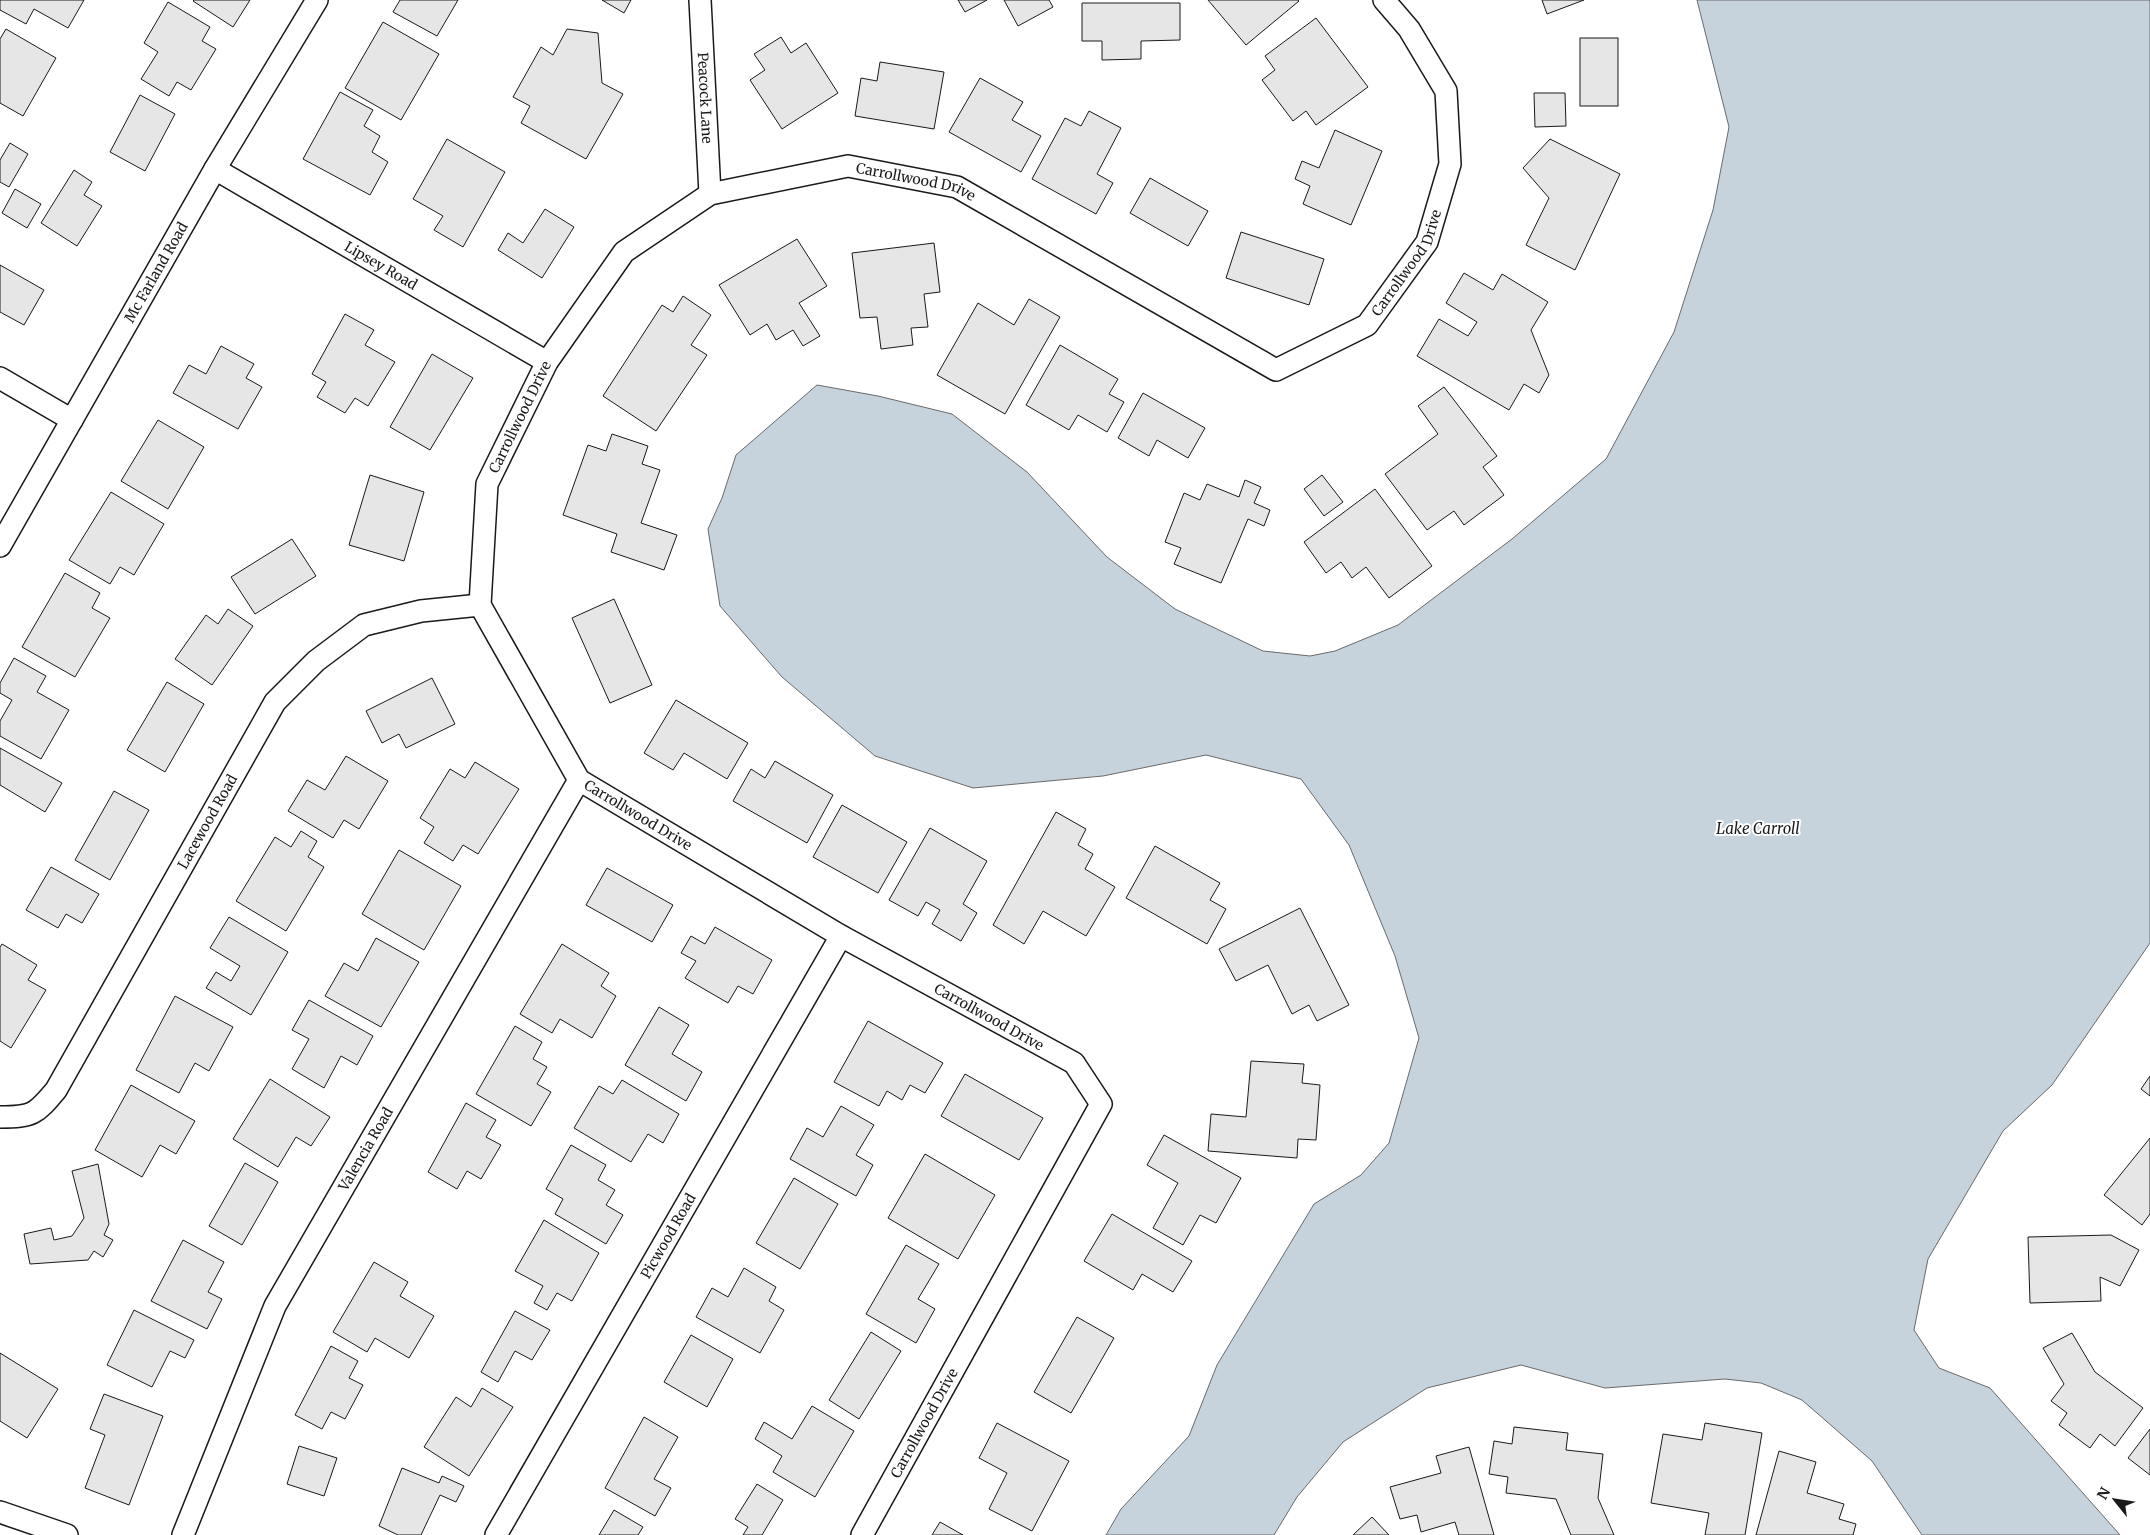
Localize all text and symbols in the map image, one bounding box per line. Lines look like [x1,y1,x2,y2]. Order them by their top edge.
street label: Peacock Lane [694,52,716,144]
street label: Carrollwood Drive [855,159,979,205]
street label: Carrollwood Drive [1367,207,1445,320]
street label: Mc Farland Road [120,219,192,326]
street label: Lipsey Road [341,237,421,294]
street label: Carrollwood Drive [485,358,555,476]
street label: Lacewood Road [174,771,242,872]
street label: Carrollwood Drive [581,776,695,854]
water label: Lake Carroll [1716,819,1800,838]
street label: Carrollwood Drive [931,979,1047,1055]
street label: Valencia Road [334,1104,397,1195]
street label: Picwood Road [637,1190,700,1282]
street label: Carrollwood Drive [886,1365,962,1481]
north arrow [2090,1475,2140,1525]
text: N [2093,1484,2114,1503]

